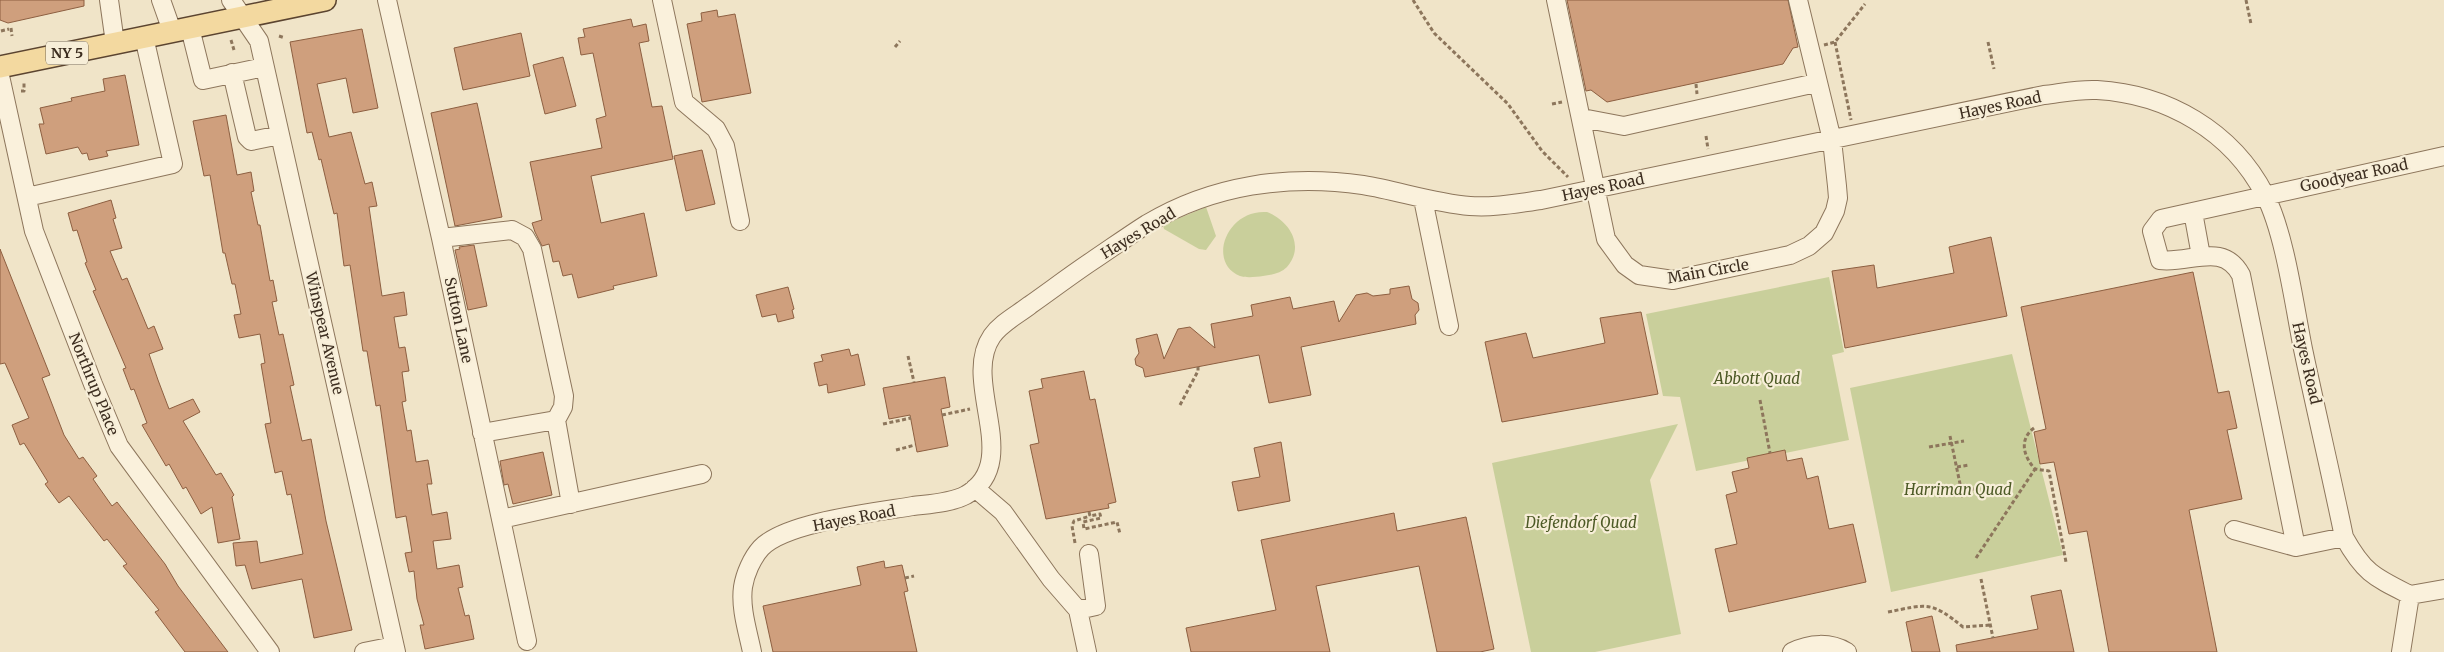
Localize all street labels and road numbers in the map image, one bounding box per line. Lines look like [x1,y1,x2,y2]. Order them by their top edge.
road number: NY 5 [46,42,88,64]
street label: Hayes Road [1957,87,2043,123]
street label: Goodyear Road [2298,154,2410,196]
street label: Hayes Road [1560,169,1646,205]
street label: Hayes Road [1097,203,1179,263]
street label: Main Circle [1666,254,1750,287]
street label: Winspear Avenue [301,269,348,396]
street label: Sutton Lane [441,275,477,365]
street label: Hayes Road [2288,320,2326,406]
street label: Northrup Place [65,330,123,438]
street label: Hayes Road [811,501,897,535]

